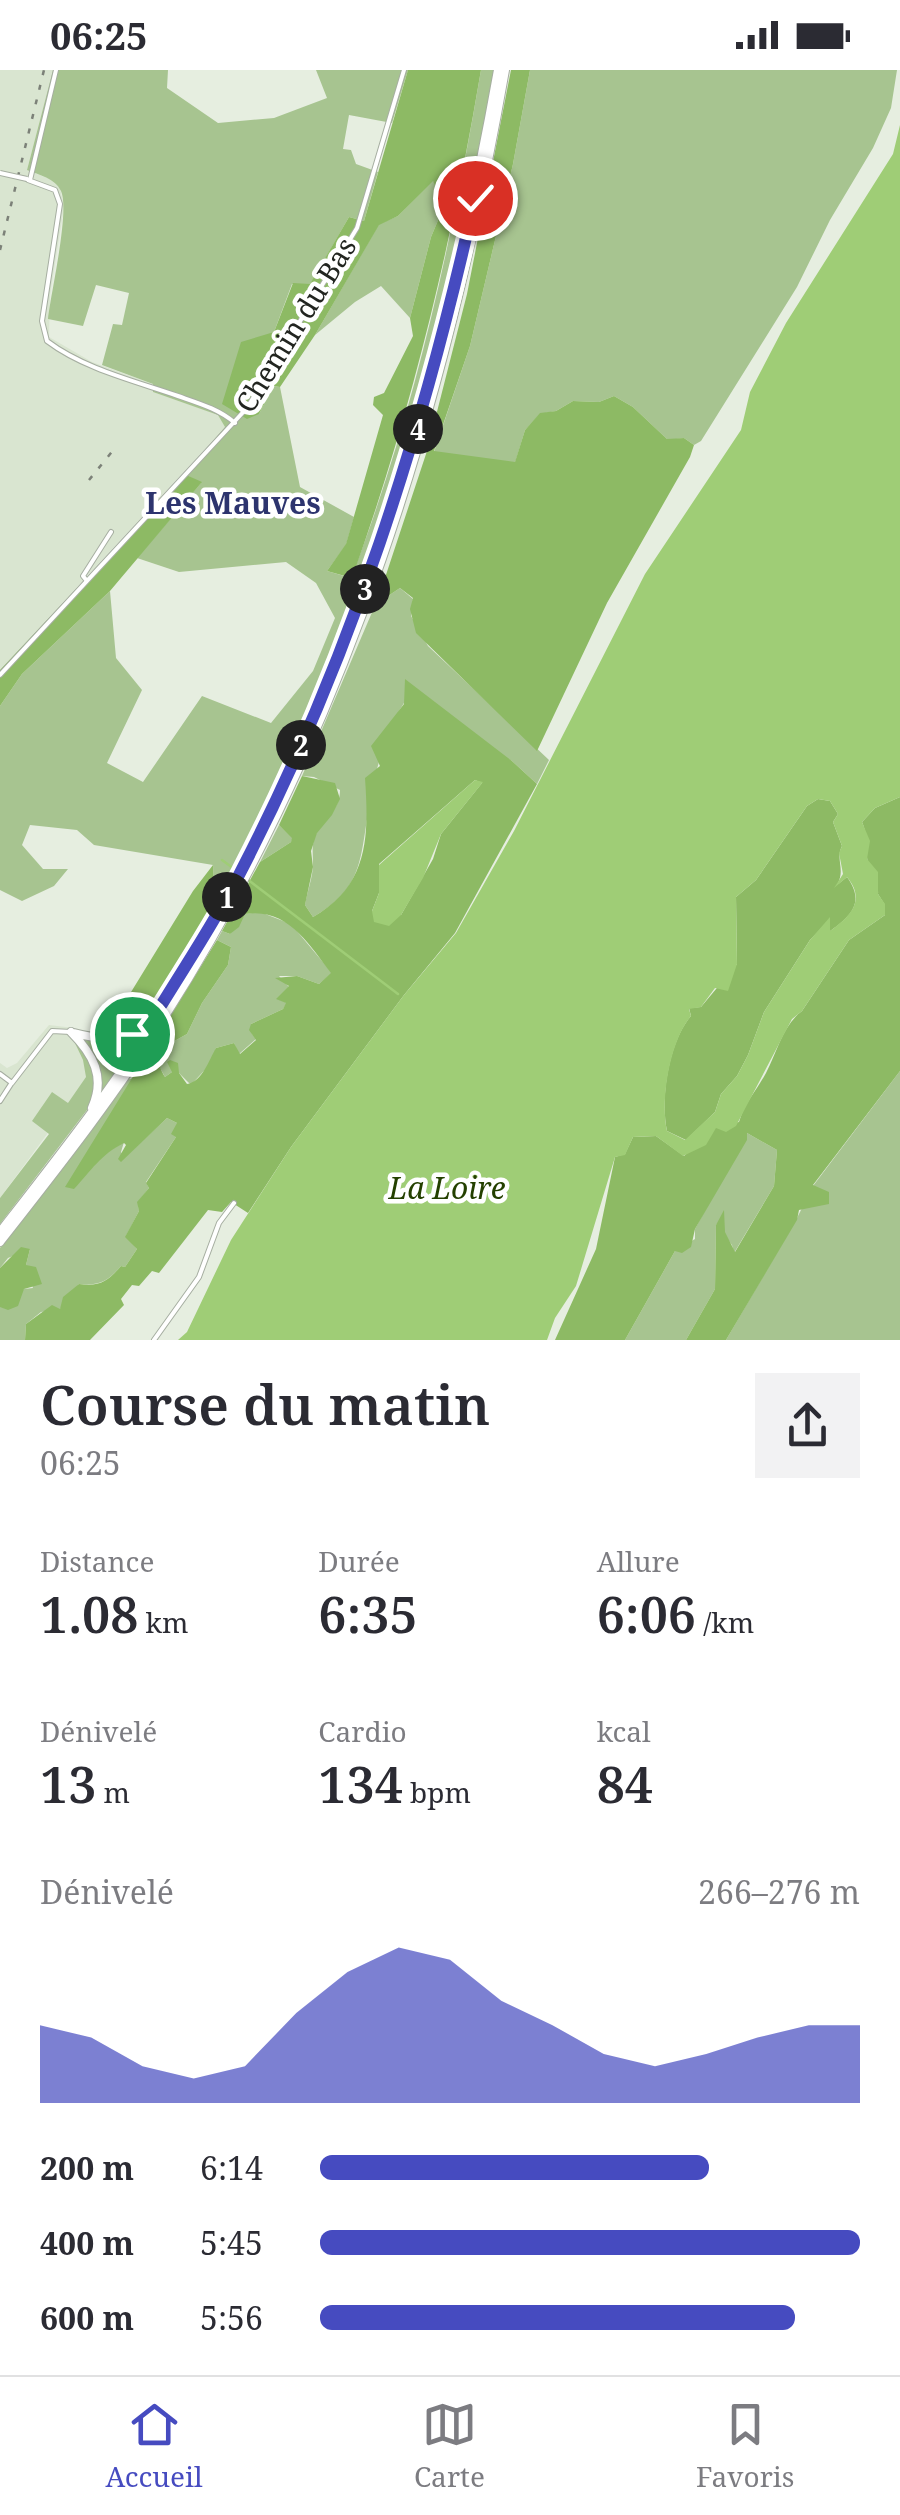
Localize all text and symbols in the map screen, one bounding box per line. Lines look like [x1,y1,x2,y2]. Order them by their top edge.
text: 06:25 [50,9,147,61]
pin [433,156,518,241]
icon: check [448,171,503,226]
street label: Chemin du Bas [226,230,364,419]
pin: 4 [393,404,443,454]
text: 4 [410,410,426,448]
district label: Les Mauves [145,482,321,523]
pin: 3 [340,564,390,614]
text: 3 [357,570,373,608]
pin: 2 [276,720,326,770]
text: 2 [293,726,309,764]
pin: 1 [202,872,252,922]
text: 1 [219,878,235,916]
pin [90,992,175,1077]
icon: arrive [105,1007,160,1062]
water label: La Loire [387,1167,506,1208]
text: Course du matin [40,1366,490,1441]
button: share [755,1373,860,1478]
text: 06:25 [40,1441,121,1484]
text: Distance [40,1542,154,1580]
text: Durée [318,1542,400,1580]
text: Allure [597,1542,680,1580]
text: 1.08 [40,1580,138,1648]
text: 6:35 [318,1580,418,1648]
text: 6:06 [597,1580,696,1648]
text: km [138,1603,188,1641]
text: /km [696,1603,754,1641]
text: Dénivelé [40,1712,157,1750]
text: Cardio [318,1712,407,1750]
text: kcal [597,1712,651,1750]
text: 13 [40,1750,96,1818]
text: 134 [318,1750,403,1818]
text: 84 [597,1750,653,1818]
text: m [96,1773,130,1811]
text: bpm [403,1773,471,1811]
text: Dénivelé [40,1870,174,1913]
text: 266–276 m [698,1870,860,1913]
text: 200 m [40,2146,134,2189]
text: 6:14 [200,2146,263,2189]
text: 400 m [40,2221,134,2264]
text: 5:45 [200,2221,263,2264]
text: 600 m [40,2296,134,2339]
text: 5:56 [200,2296,263,2339]
tab: Accueil [106,2397,203,2495]
tab: Carte [414,2397,485,2495]
tab: Favoris [696,2397,794,2495]

